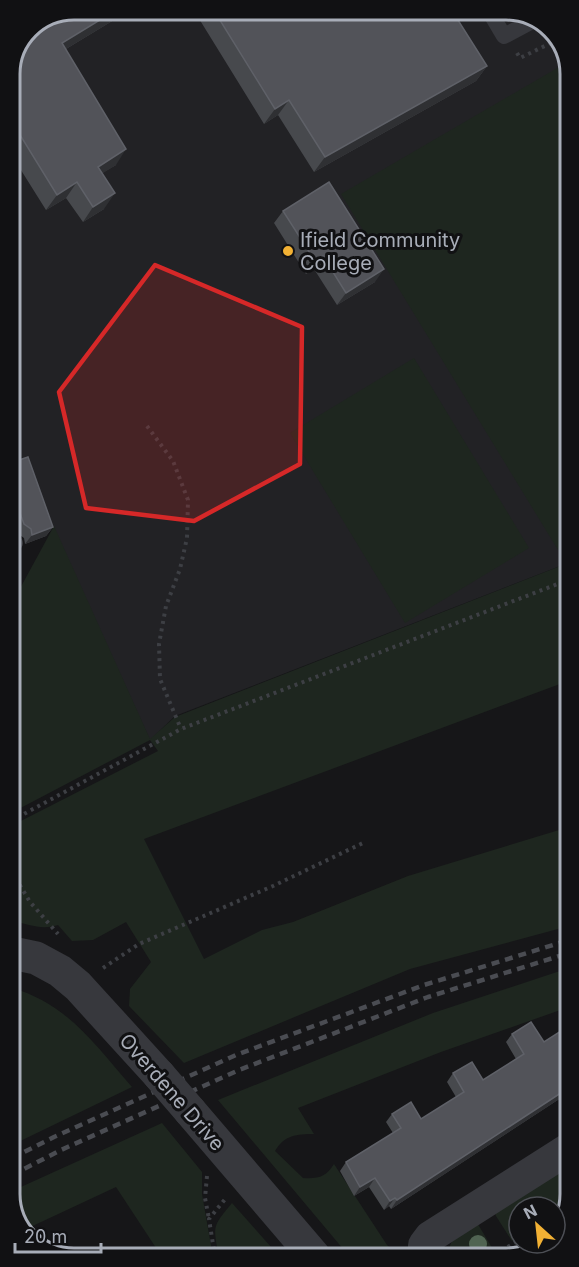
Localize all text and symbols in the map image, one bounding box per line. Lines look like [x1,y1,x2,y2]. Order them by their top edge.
place label: Ifield Community College [300,228,460,275]
marker: Ifield Community College [281,244,295,258]
street label: Overdene Drive [115,1028,229,1156]
north arrow [507,1195,567,1255]
text: N [520,1200,540,1223]
scale bar [15,1216,100,1254]
text: 20 m [24,1226,67,1247]

